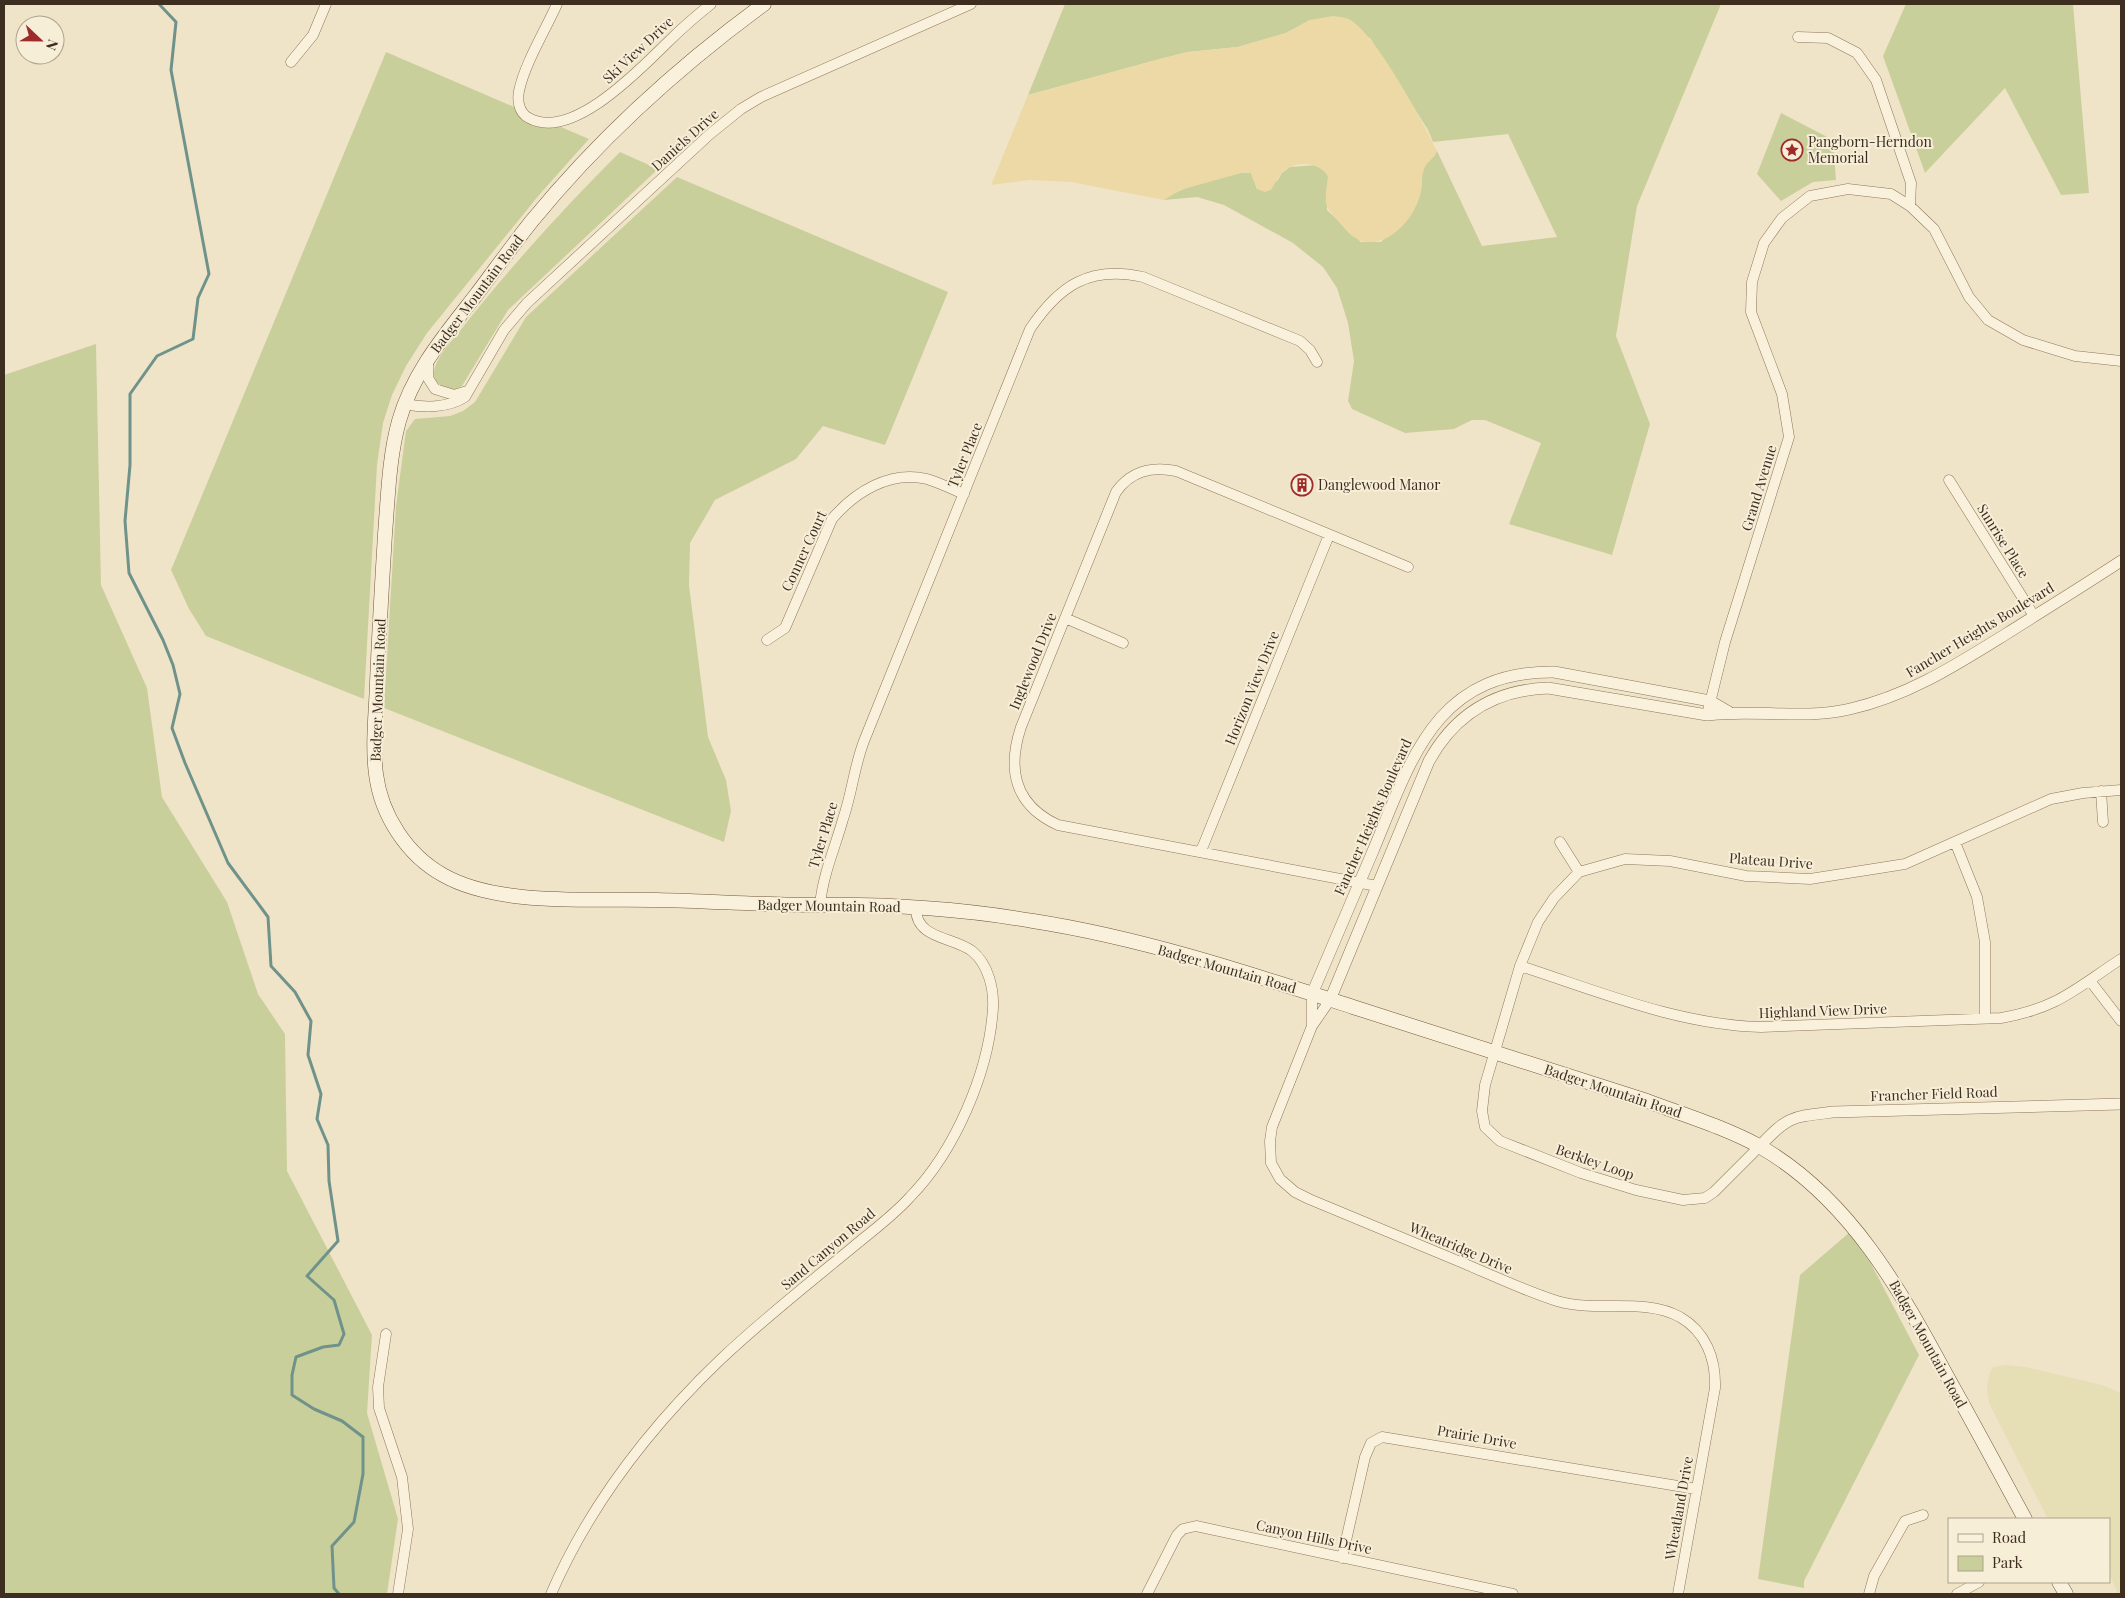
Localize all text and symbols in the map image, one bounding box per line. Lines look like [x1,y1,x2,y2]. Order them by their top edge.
street label: Ski View Drive [598,12,677,87]
north arrow [15,15,65,65]
text: N [42,37,63,53]
street label: Daniels Drive [647,104,722,175]
place label: Pangborn-Herndon Memorial [1808,132,1932,167]
place icon: Pangborn-Herndon Memorial [1780,138,1804,162]
street label: Badger Mountain Road [426,231,527,357]
street label: Tyler Place [943,419,986,490]
street label: Grand Avenue [1736,443,1781,533]
building icon: Danglewood Manor [1290,473,1314,497]
place label: Danglewood Manor [1318,475,1441,494]
street label: Sunrise Place [1973,500,2034,581]
street label: Conner Court [777,506,831,594]
street label: Fancher Heights Boulevard [1902,578,2057,681]
street label: Inglewood Drive [1004,609,1061,712]
street label: Badger Mountain Road [366,618,389,762]
street label: Horizon View Drive [1220,628,1283,748]
street label: Fancher Heights Boulevard [1329,735,1416,898]
street label: Tyler Place [803,799,842,870]
street label: Plateau Drive [1729,848,1814,873]
street label: Badger Mountain Road [757,895,901,916]
street label: Badger Mountain Road [1156,940,1299,997]
street label: Highland View Drive [1758,999,1888,1022]
street label: Badger Mountain Road [1542,1059,1684,1122]
street label: Francher Field Road [1870,1082,1998,1105]
street label: Berkley Loop [1553,1139,1637,1184]
street label: Sand Canyon Road [777,1204,879,1294]
street label: Wheatridge Drive [1406,1217,1516,1278]
street label: Badger Mountain Road [1885,1276,1972,1411]
street label: Prairie Drive [1436,1420,1518,1453]
street label: Wheatland Drive [1660,1455,1697,1562]
street label: Canyon Hills Drive [1254,1515,1374,1558]
legend [1948,1518,2110,1583]
text: Road [1992,1527,2026,1547]
text: Park [1992,1552,2024,1572]

